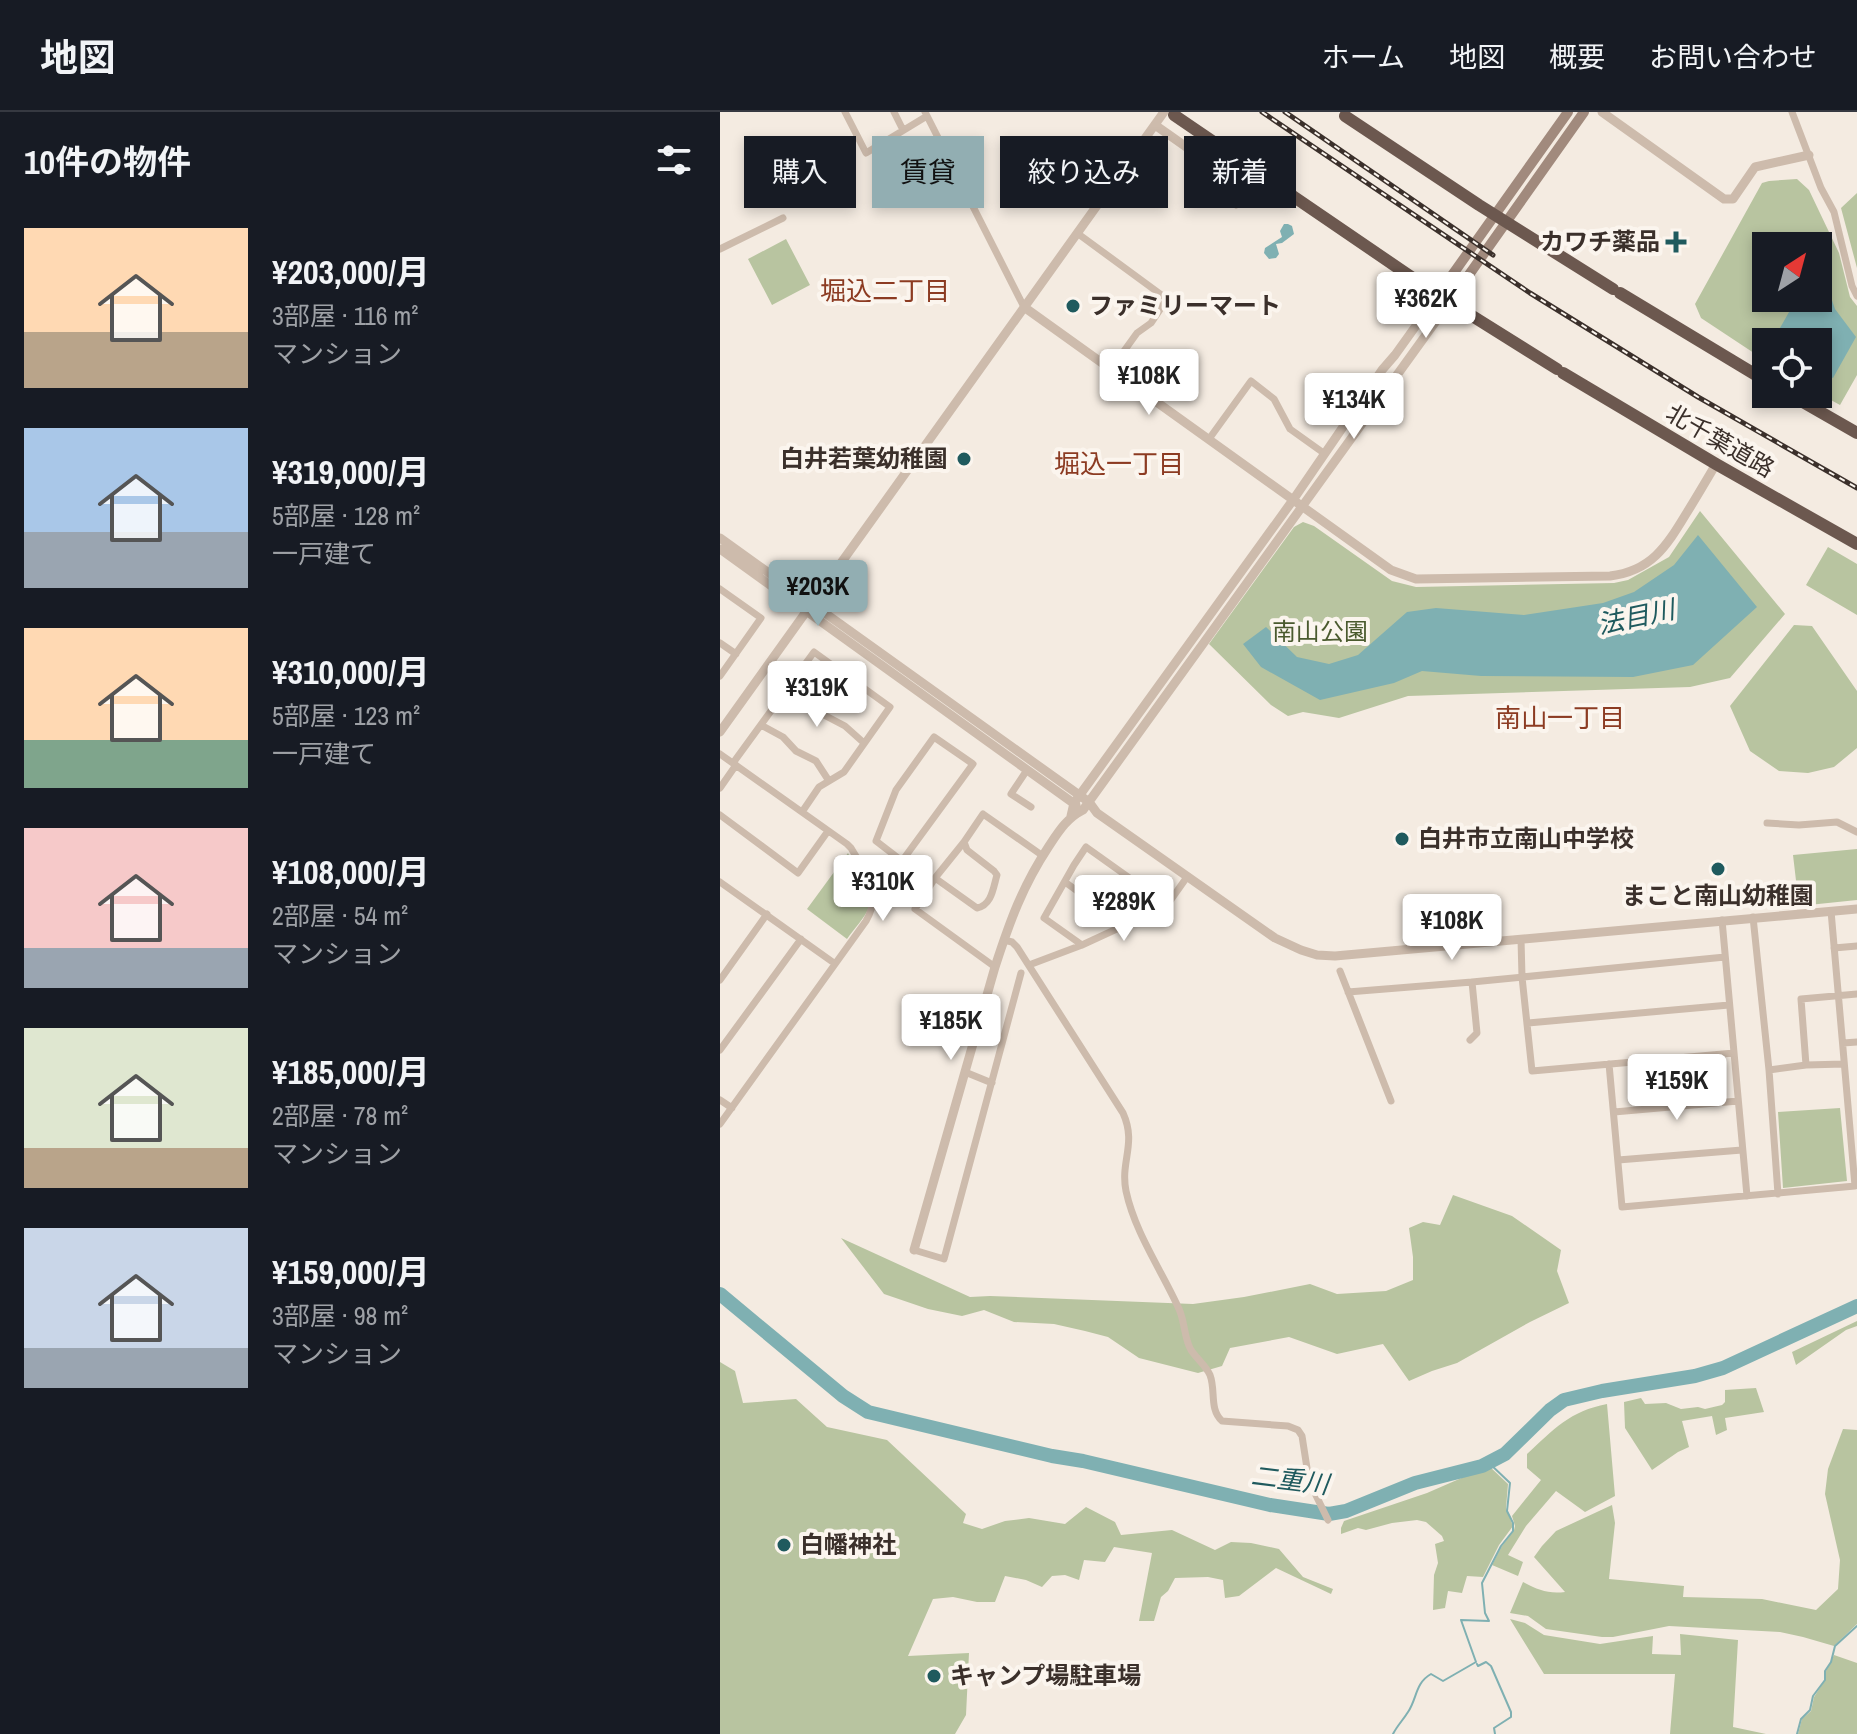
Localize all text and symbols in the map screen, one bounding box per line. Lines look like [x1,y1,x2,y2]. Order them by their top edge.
text: 地図 [40,32,116,83]
text: ホーム [1322,38,1405,76]
text: 地図 [1449,38,1505,76]
text: 概要 [1549,38,1605,76]
text: お問い合わせ [1649,38,1817,76]
chip: 購入 [744,136,856,208]
chip: 賃貸 [872,136,984,208]
chip: 絞り込み [1000,136,1168,208]
chip: 新着 [1184,136,1296,208]
icon: filters [652,138,696,182]
text: 10件の物件 [24,139,191,185]
place label: カワチ薬品 [1540,225,1660,257]
north arrow [1752,232,1832,312]
map controls [1752,232,1832,408]
marker: カワチ薬品 [1667,233,1685,251]
text: ¥203,000/月 [272,249,430,295]
icon: home [88,260,184,356]
pin: ¥362K [1370,272,1482,340]
district label: 堀込二丁目 [820,273,950,308]
text: ¥362K [1395,280,1457,315]
place label: ファミリーマート [1089,289,1281,321]
marker: ファミリーマート [1064,297,1082,315]
text: 3部屋 · 116 m² [272,298,418,333]
button: locate [1752,328,1832,408]
text: マンション [272,336,402,371]
pin: ¥108K [1093,349,1205,417]
text: ¥108K [1118,357,1180,392]
pin: ¥134K [1298,373,1410,441]
text: ¥134K [1323,381,1385,416]
street label: 北千葉道路 [1661,396,1780,484]
place label: 白井若葉幼稚園 [780,442,948,474]
district label: 堀込一丁目 [1054,446,1184,481]
text: ¥319,000/月 [272,449,430,495]
marker: 白井若葉幼稚園 [955,450,973,468]
icon: home [88,460,184,556]
text: 5部屋 · 128 m² [272,498,420,533]
text: 一戸建て [272,536,376,571]
pin: ¥203K [762,560,874,628]
text: ¥203K [787,568,849,603]
water label: 法目川 [1594,591,1681,642]
park label: 南山公園 [1272,615,1368,647]
text: ¥310,000/月 [272,649,430,695]
icon: home [88,660,184,756]
pin: ¥319K [761,661,873,729]
text: ¥319K [786,669,848,704]
text: 5部屋 · 123 m² [272,698,420,733]
district label: 南山一丁目 [1495,700,1625,735]
text: 一戸建て [272,736,376,771]
place label: 白井市立南山中学校 [1418,822,1634,854]
marker: 白井市立南山中学校 [1393,830,1411,848]
text: ¥108,000/月 [272,849,430,895]
pin: ¥310K [827,855,939,923]
icon: home [88,860,184,956]
marker: まこと南山幼稚園 [1709,860,1727,878]
text: ¥310K [852,863,914,898]
pin: ¥289K [1068,875,1180,943]
place label: まこと南山幼稚園 [1622,879,1814,911]
text: ¥289K [1093,883,1155,918]
pin: ¥108K [1396,894,1508,962]
text: 2部屋 · 54 m² [272,898,408,933]
text: ¥108K [1421,902,1483,937]
text: マンション [272,936,402,971]
pin: ¥185K [895,994,1007,1062]
text: ¥185K [920,1002,982,1037]
text: ¥185,000/月 [272,1049,430,1095]
pin: ¥159K [1621,1054,1733,1122]
icon: home [88,1060,184,1156]
text: ¥159K [1646,1062,1708,1097]
text: 2部屋 · 78 m² [272,1098,408,1133]
text: マンション [272,1136,402,1171]
text: ¥159,000/月 [272,1249,430,1295]
icon: home [88,1260,184,1356]
text: 3部屋 · 98 m² [272,1298,408,1333]
text: マンション [272,1336,402,1371]
water label: 二重川 [1249,1457,1334,1502]
place label: 白幡神社 [800,1528,896,1560]
marker: 白幡神社 [775,1536,793,1554]
place label: キャンプ場駐車場 [950,1659,1141,1691]
marker: キャンプ場駐車場 [925,1667,943,1685]

